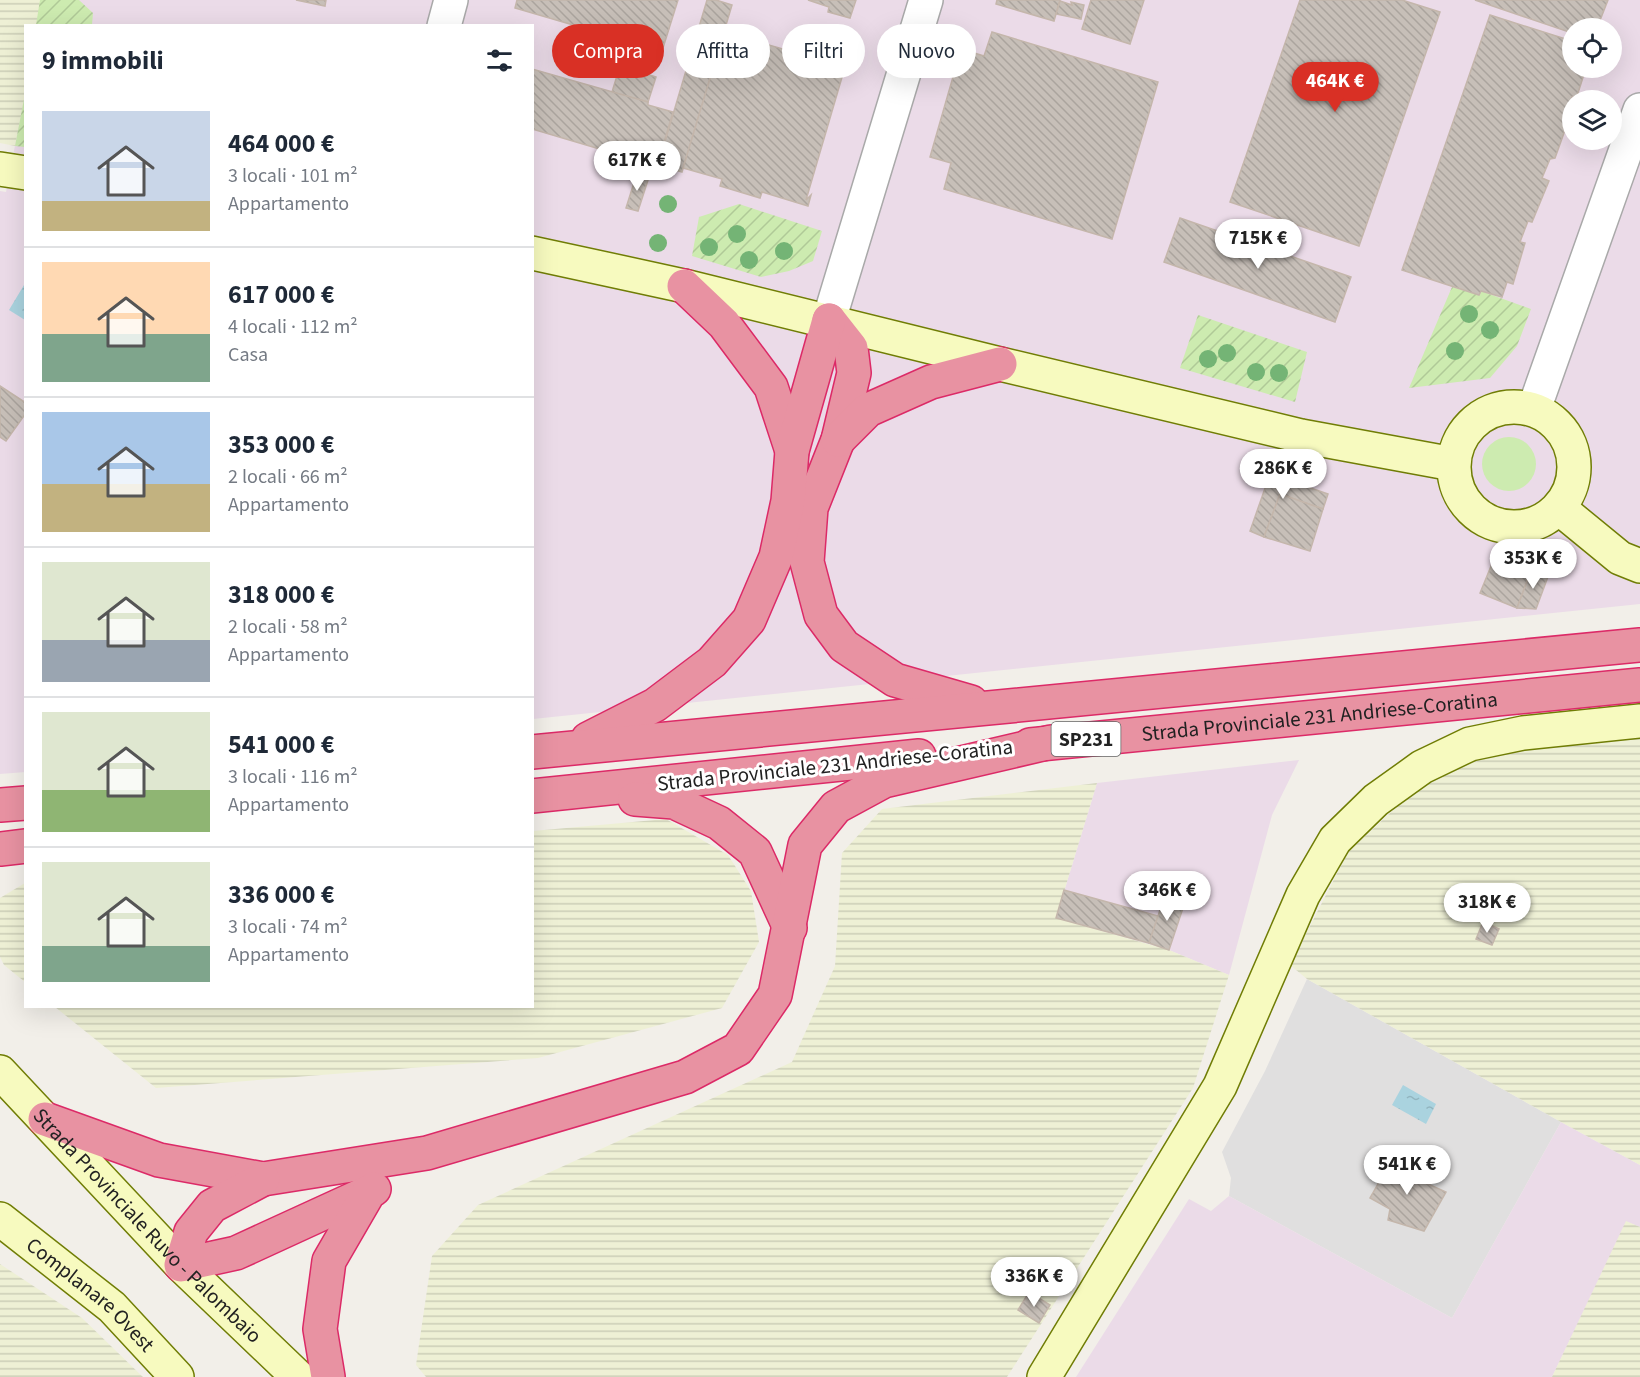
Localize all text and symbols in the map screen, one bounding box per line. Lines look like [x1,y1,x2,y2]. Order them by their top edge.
map controls [1562,18,1622,150]
button: locate [1562,18,1622,78]
chip: Compra [552,24,664,78]
chip: Affitta [676,24,770,78]
chip: Filtri [782,24,865,78]
chip: Nuovo [877,24,976,78]
text: 9 immobili [42,42,164,79]
icon: filters [483,44,516,77]
pin: 464K € [1286,62,1384,113]
text: 464K € [1306,67,1364,95]
button: layers [1562,90,1622,150]
text: 464 000 € [228,125,335,162]
icon: home [90,135,162,207]
pin: 617K € [588,141,686,192]
text: 617K € [608,146,666,174]
text: 3 locali · 101 m² [228,162,358,190]
text: Appartamento [228,190,349,218]
pin: 715K € [1209,219,1307,270]
text: 715K € [1229,224,1287,252]
text: 617 000 € [228,276,335,313]
icon: home [90,286,162,358]
text: 4 locali · 112 m² [228,313,358,341]
text: Casa [228,341,268,369]
text: 353 000 € [228,426,335,463]
icon: home [90,436,162,508]
pin: 286K € [1234,449,1332,500]
text: 286K € [1254,454,1312,482]
text: 2 locali · 66 m² [228,463,348,491]
text: Appartamento [228,491,349,519]
pin: 353K € [1484,539,1582,590]
text: 353K € [1504,544,1562,572]
text: 318 000 € [228,576,335,613]
icon: home [90,586,162,658]
text: 2 locali · 58 m² [228,613,348,641]
text: Appartamento [228,641,349,669]
street label: Strada Provinciale 231 Andriese-Coratina [1140,684,1499,749]
road number: SP231 [1052,722,1120,756]
text: 541 000 € [228,726,335,763]
street label: Strada Provinciale 231 Andriese-Coratina [656,731,1014,799]
icon: home [90,736,162,808]
text: 3 locali · 116 m² [228,763,358,791]
text: Appartamento [228,791,349,819]
pin: 346K € [1118,871,1216,922]
text: 336 000 € [228,876,335,913]
text: 346K € [1138,876,1196,904]
pin: 318K € [1438,883,1536,934]
icon: home [90,886,162,958]
text: 318K € [1458,888,1516,916]
text: 3 locali · 74 m² [228,913,348,941]
text: Appartamento [228,941,349,969]
street label: Strada Provinciale Ruvo - Palombaio [26,1101,269,1350]
pin: 541K € [1358,1145,1456,1196]
text: 541K € [1378,1150,1436,1178]
street label: Complanare Ovest [20,1230,161,1359]
pin: 336K € [985,1257,1083,1308]
text: 336K € [1005,1262,1063,1290]

